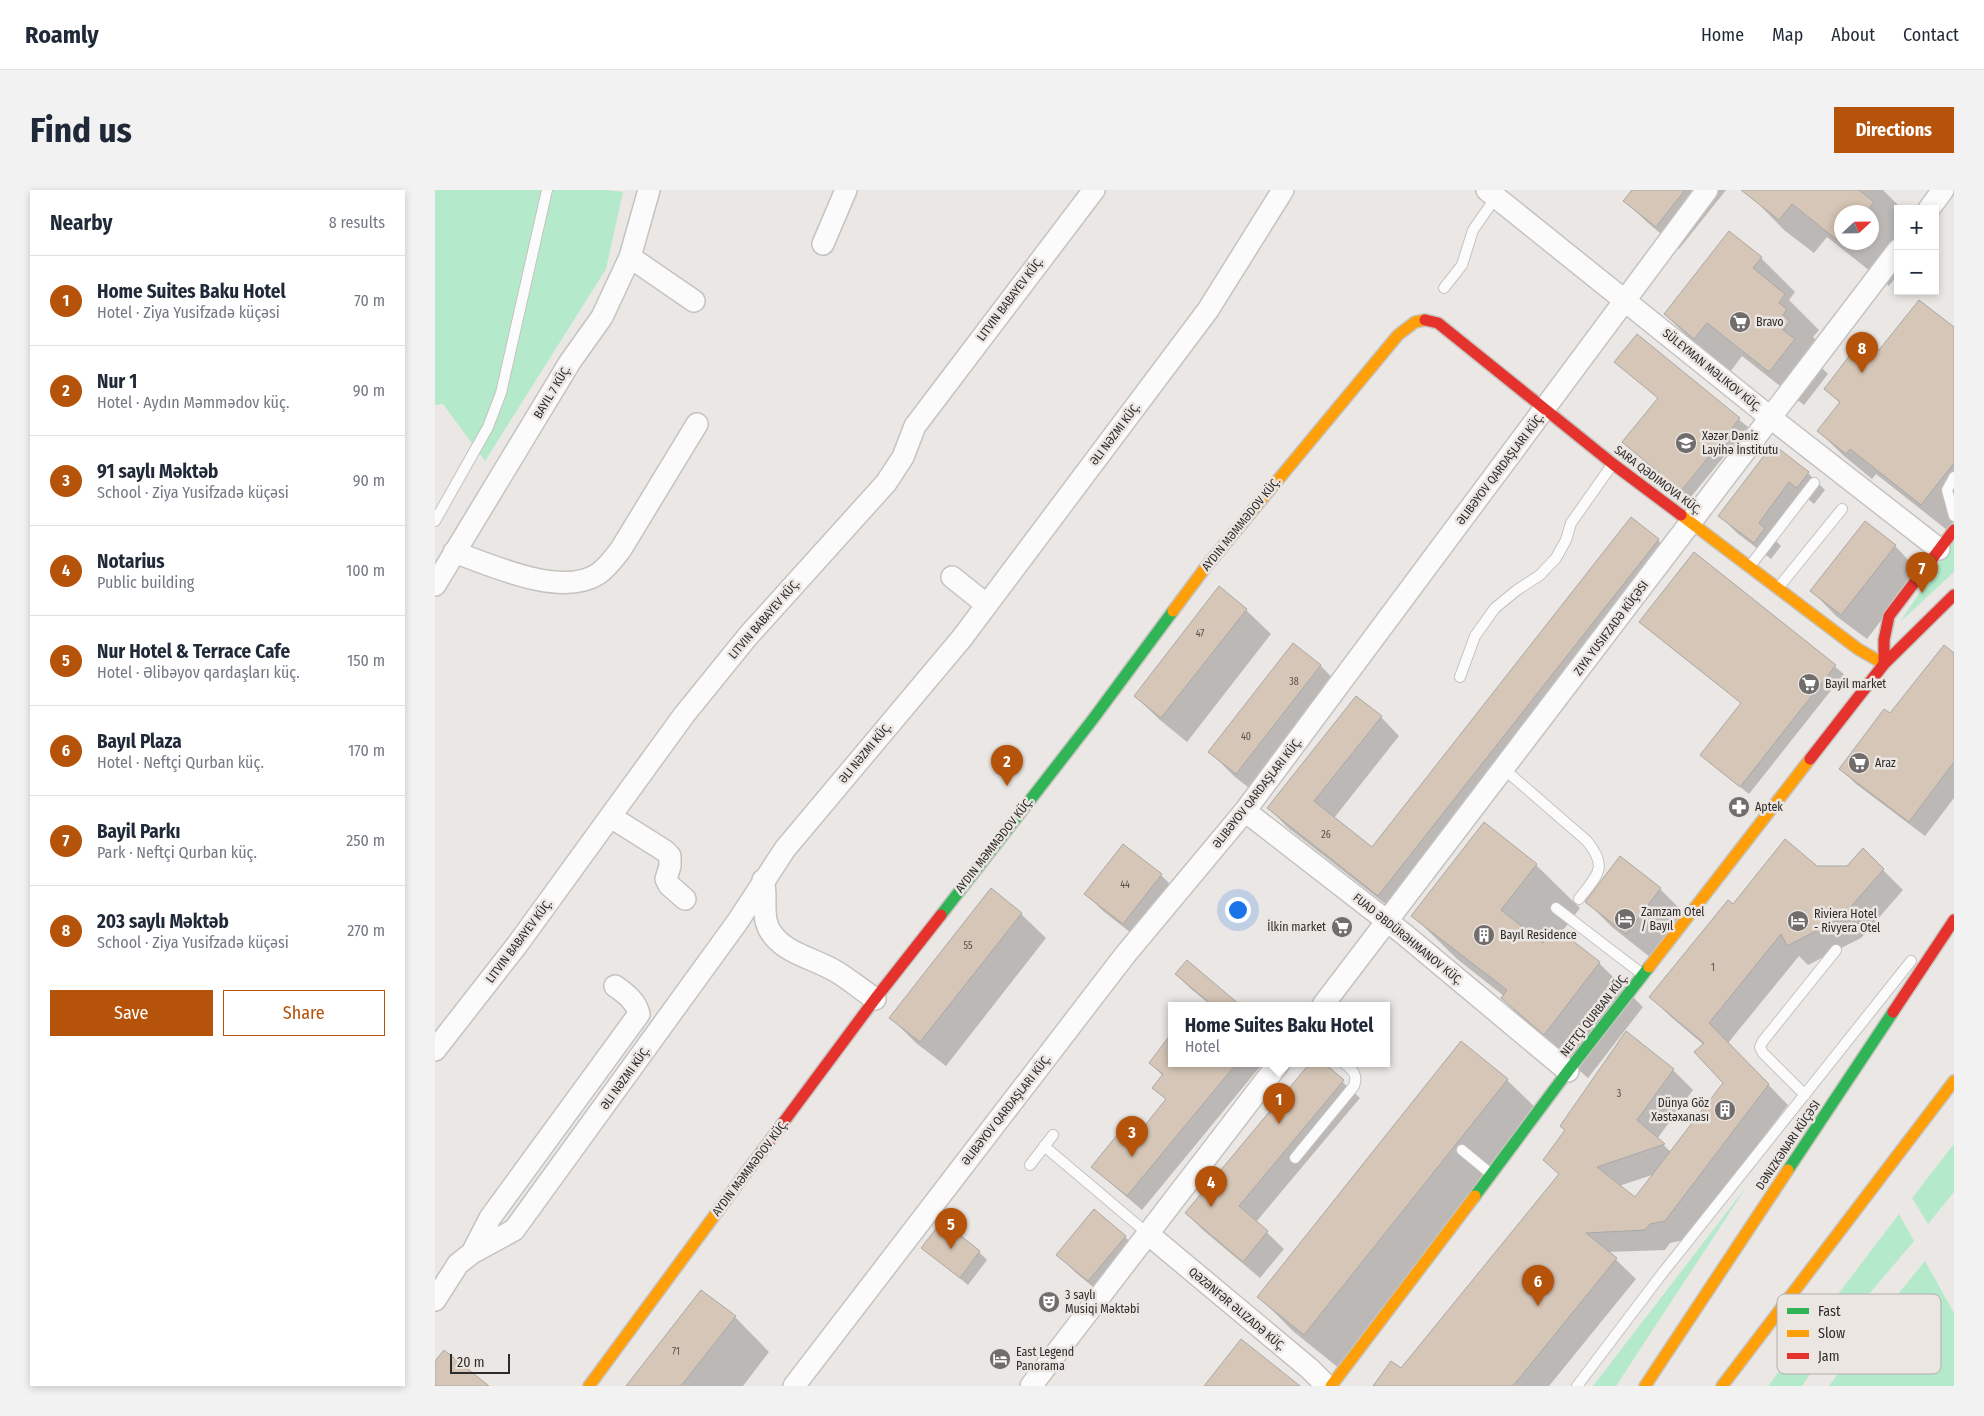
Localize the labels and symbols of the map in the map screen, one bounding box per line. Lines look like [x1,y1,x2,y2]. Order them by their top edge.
north arrow [1834,205,1879,250]
street label: LITVIN BABAYEV KÜÇ. [972,253,1046,344]
supermarket icon: Bravo [1728,310,1752,334]
place label: Bravo [1756,315,1784,329]
street label: SÜLEYMAN MƏLIKOV KÜÇ. [1660,324,1766,414]
pin: 8 [1846,332,1878,373]
street label: BAYIL 7 KÜÇ. [529,362,573,421]
street label: ƏLI NƏZMI KÜÇ. [1085,399,1143,468]
street label: ƏLIBƏYOV QARDAŞLARI KÜÇ. [1452,409,1547,528]
place label: Xəzər Dəniz Layihə İnstitutu [1702,429,1778,457]
school or university icon: Xəzər Dəniz Layihə İnstitutu [1674,431,1698,455]
street label: SARA QƏDIMOVA KÜÇ. [1612,441,1706,518]
street label: AYDIN MƏMMƏDOV KÜÇ. [1197,473,1283,574]
pin: 7 [1906,552,1938,593]
street label: LITVIN BABAYEV KÜÇ. [724,575,803,662]
street label: ZIYA YUSIFZADƏ KÜÇƏSI [1569,577,1651,678]
house number: 47 [1196,628,1204,640]
supermarket icon: Bayil market [1797,672,1821,696]
house number: 38 [1289,676,1299,688]
place label: Bayil market [1825,677,1886,691]
street label: ƏLI NƏZMI KÜÇ. [834,718,895,786]
house number: 40 [1241,731,1251,743]
street label: ƏLIBƏYOV QARDAŞLARI KÜÇ. [1208,733,1305,851]
pin: 2 [991,745,1023,786]
supermarket icon: Araz [1847,751,1871,775]
place label: Araz [1875,756,1896,770]
street label: AYDIN MƏMMƏDOV KÜÇ. [951,793,1036,895]
pharmacy icon: Aptek [1727,795,1751,819]
place label: Aptek [1755,800,1783,814]
house number: 26 [1321,829,1331,841]
house number: 44 [1120,879,1130,891]
street label: FUAD ƏBDÜRƏHMANOV KÜÇ. [1350,889,1467,988]
street label: LITVIN BABAYEV KÜÇ. [481,895,555,986]
your location [1225,897,1251,923]
place label: Zamzam Otel / Bayıl [1641,905,1705,933]
hotel icon: Zamzam Otel / Bayıl [1613,907,1637,931]
place label: Riviera Hotel - Rivyera Otel [1814,907,1880,935]
hotel icon: Riviera Hotel - Rivyera Otel [1786,909,1810,933]
supermarket icon: İlkin market [1330,915,1354,939]
place label: İlkin market [1267,919,1326,934]
building icon: Bayıl Residence [1472,923,1496,947]
place label: Bayıl Residence [1500,928,1577,942]
house number: 55 [963,940,973,952]
house number: 1 [1711,962,1715,974]
street label: NEFTÇI QURBAN KÜÇ. [1556,969,1631,1059]
street label: ƏLI NƏZMI KÜÇ. [596,1042,653,1112]
street label: ƏLIBƏYOV QARDAŞLARI KÜÇ. [957,1050,1054,1168]
pin: 1 [1263,1083,1295,1124]
house number: 3 [1617,1088,1622,1100]
place label: Dünya Göz Xəstəxanası [1651,1096,1709,1124]
street label: DƏNIZKƏNARI KÜÇƏSI [1751,1097,1823,1192]
building icon: Dünya Göz Xəstəxanası [1713,1098,1737,1122]
street label: AYDIN MƏMMƏDOV KÜÇ. [708,1116,791,1219]
pin: 3 [1116,1116,1148,1157]
pin: 4 [1195,1166,1227,1207]
pin: 5 [935,1208,967,1249]
street label: QƏZƏNFƏR ƏLIZADƏ KÜÇ. [1186,1263,1290,1354]
pin: 6 [1522,1265,1554,1306]
place label: 3 saylı Musiqi Məktəbi [1065,1288,1140,1316]
theatre icon: 3 saylı Musiqi Məktəbi [1037,1290,1061,1314]
legend [1777,1294,1941,1374]
text: Fast [1818,1303,1841,1320]
text: Slow [1818,1325,1845,1342]
place label: East Legend Panorama [1016,1345,1074,1373]
house number: 71 [672,1346,680,1358]
hotel icon: East Legend Panorama [988,1347,1012,1371]
text: Jam [1818,1348,1839,1365]
scale bar [450,1351,510,1374]

